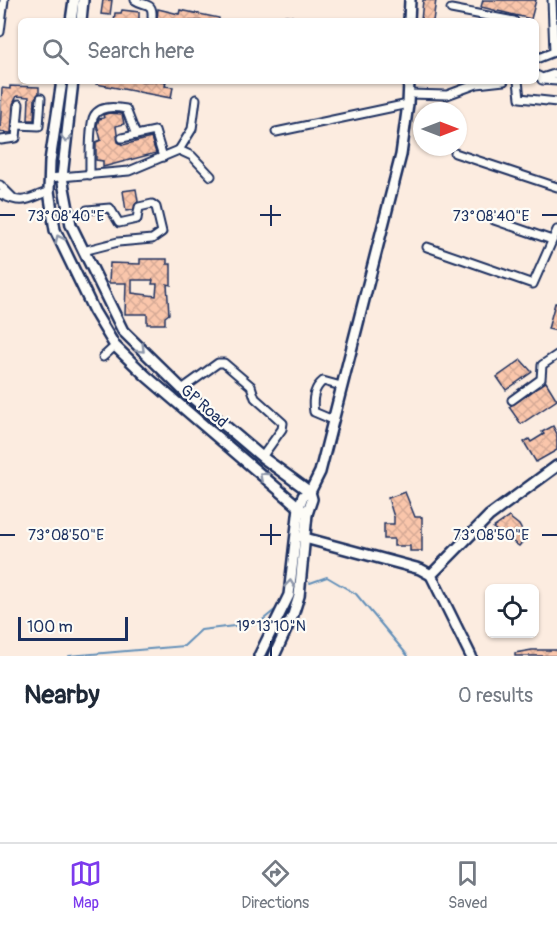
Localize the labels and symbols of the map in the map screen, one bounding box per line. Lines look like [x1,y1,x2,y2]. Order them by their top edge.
north arrow [413,102,467,156]
one-way arrow [60,134,72,144]
text: 73°08'40"E [28,207,104,226]
text: 73°08'40"E [453,207,529,226]
one-way arrow [54,235,66,246]
one-way arrow [134,341,145,352]
street label: GP Road [176,380,232,432]
one-way arrow [259,472,270,483]
text: 73°08'50"E [28,526,104,545]
text: 73°08'50"E [453,526,529,545]
one-way arrow [283,579,296,588]
scale bar [18,614,128,642]
text: 19°13'10"N [236,617,306,636]

